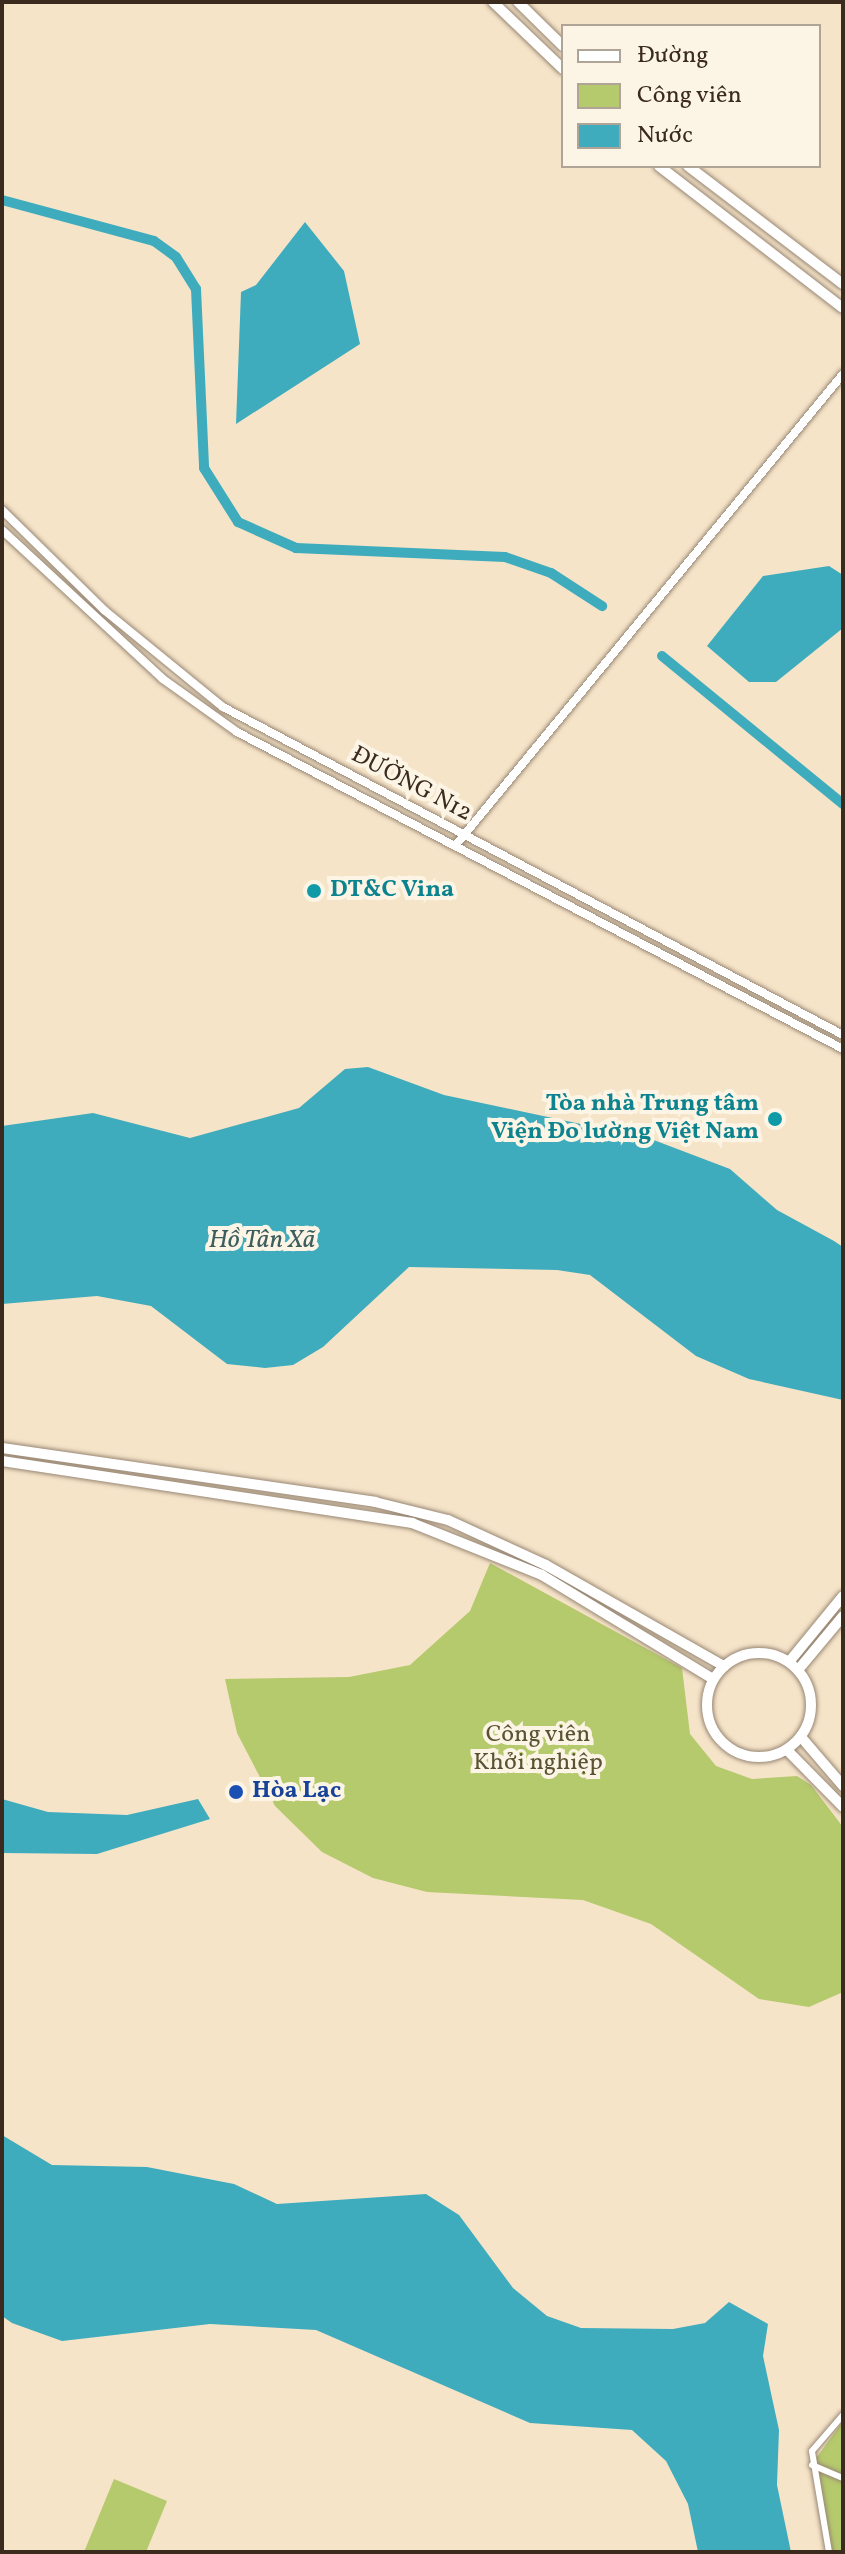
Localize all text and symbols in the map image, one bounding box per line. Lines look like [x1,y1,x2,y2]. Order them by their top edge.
legend [561,24,821,168]
text: Đường [637,39,709,73]
text: Công viên [637,79,742,113]
text: Nước [637,119,693,153]
street label: ĐƯỜNG N12 [346,741,476,829]
place label: DT&C Vina [330,877,455,905]
marker: DT&C Vina [305,882,323,900]
place label: Tòa nhà Trung tâm Viện Đo lường Việt Nam [490,1091,759,1147]
marker: Tòa nhà Trung tâm Viện Đo lường Việt Nam [766,1110,784,1128]
water label: Hồ Tân Xã [209,1225,315,1257]
park label: Công viên Khởi nghiệp [473,1722,603,1778]
place label: Hòa Lạc [252,1778,341,1806]
marker: Hòa Lạc [227,1783,245,1801]

